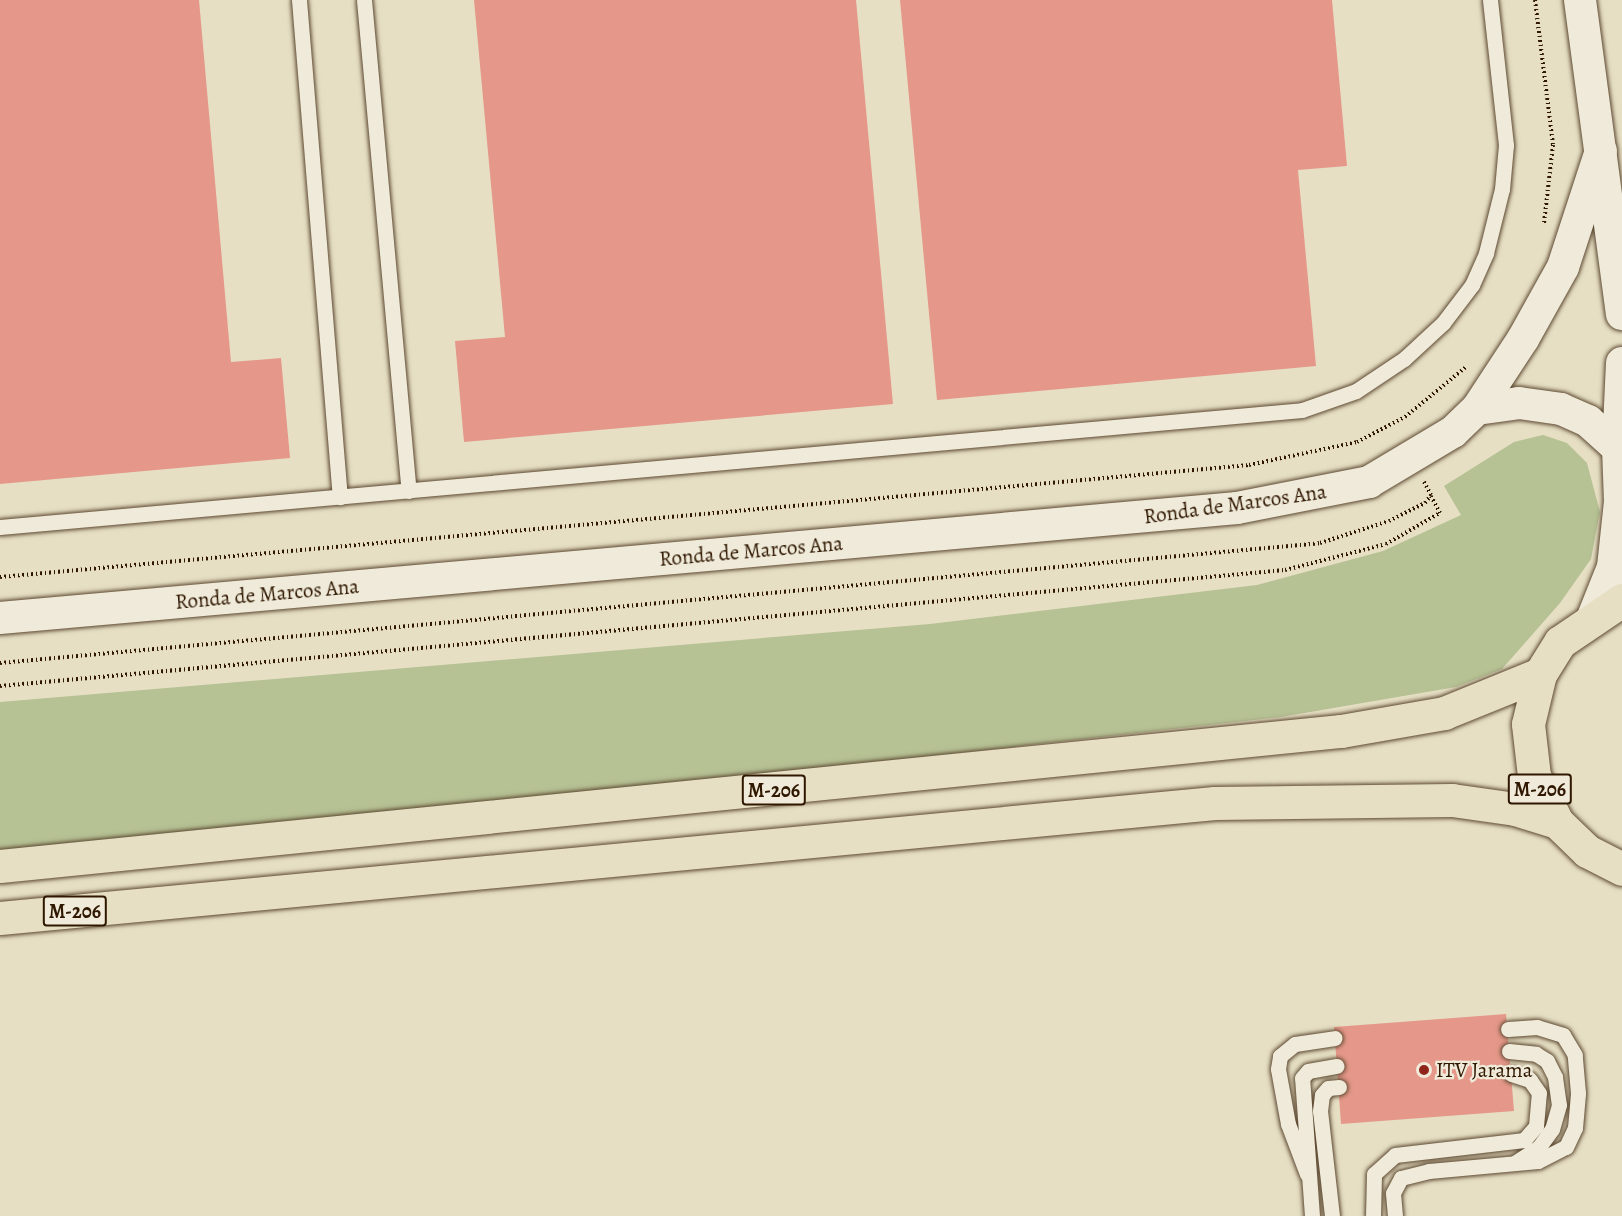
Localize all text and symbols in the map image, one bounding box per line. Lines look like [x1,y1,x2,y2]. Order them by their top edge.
street label: Ronda de Marcos Ana [1142,479,1328,529]
street label: Ronda de Marcos Ana [658,530,844,572]
street label: Ronda de Marcos Ana [174,573,360,615]
road number: M-206 [1507,772,1573,806]
road number: M-206 [741,773,807,807]
road number: M-206 [42,894,108,928]
place label: ITV Jarama [1436,1057,1532,1083]
marker: ITV Jarama [1417,1063,1431,1077]

